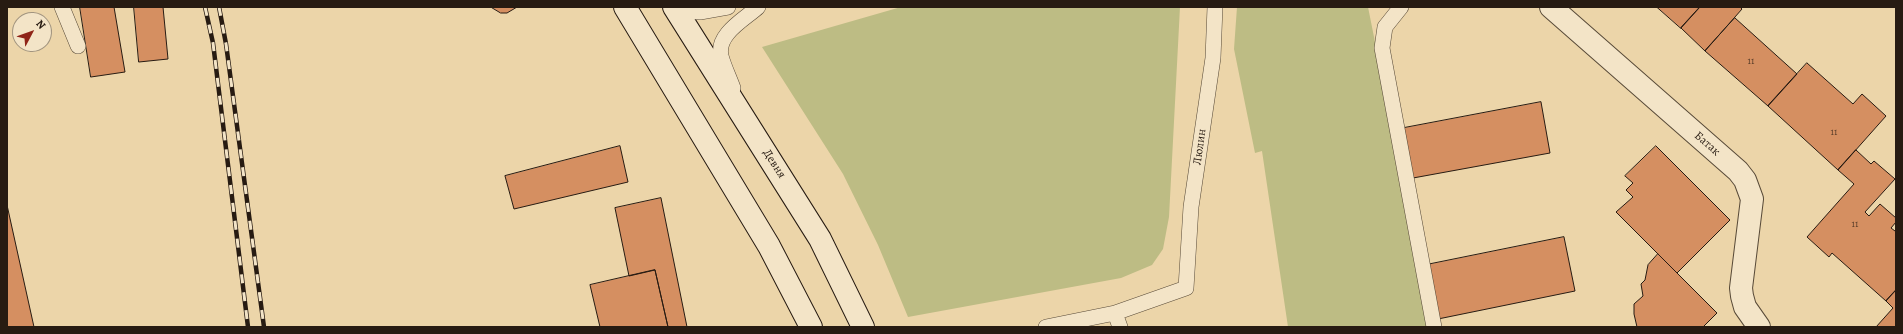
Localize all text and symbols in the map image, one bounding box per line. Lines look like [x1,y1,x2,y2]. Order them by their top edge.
north arrow [12,12,52,52]
text: N [32,17,49,32]
house number: 11 [1748,56,1754,68]
house number: 11 [1831,127,1837,139]
street label: Люлин [1190,128,1210,166]
street label: Батак [1691,129,1723,159]
street label: Девня [759,147,789,181]
house number: 11 [1852,219,1858,231]

